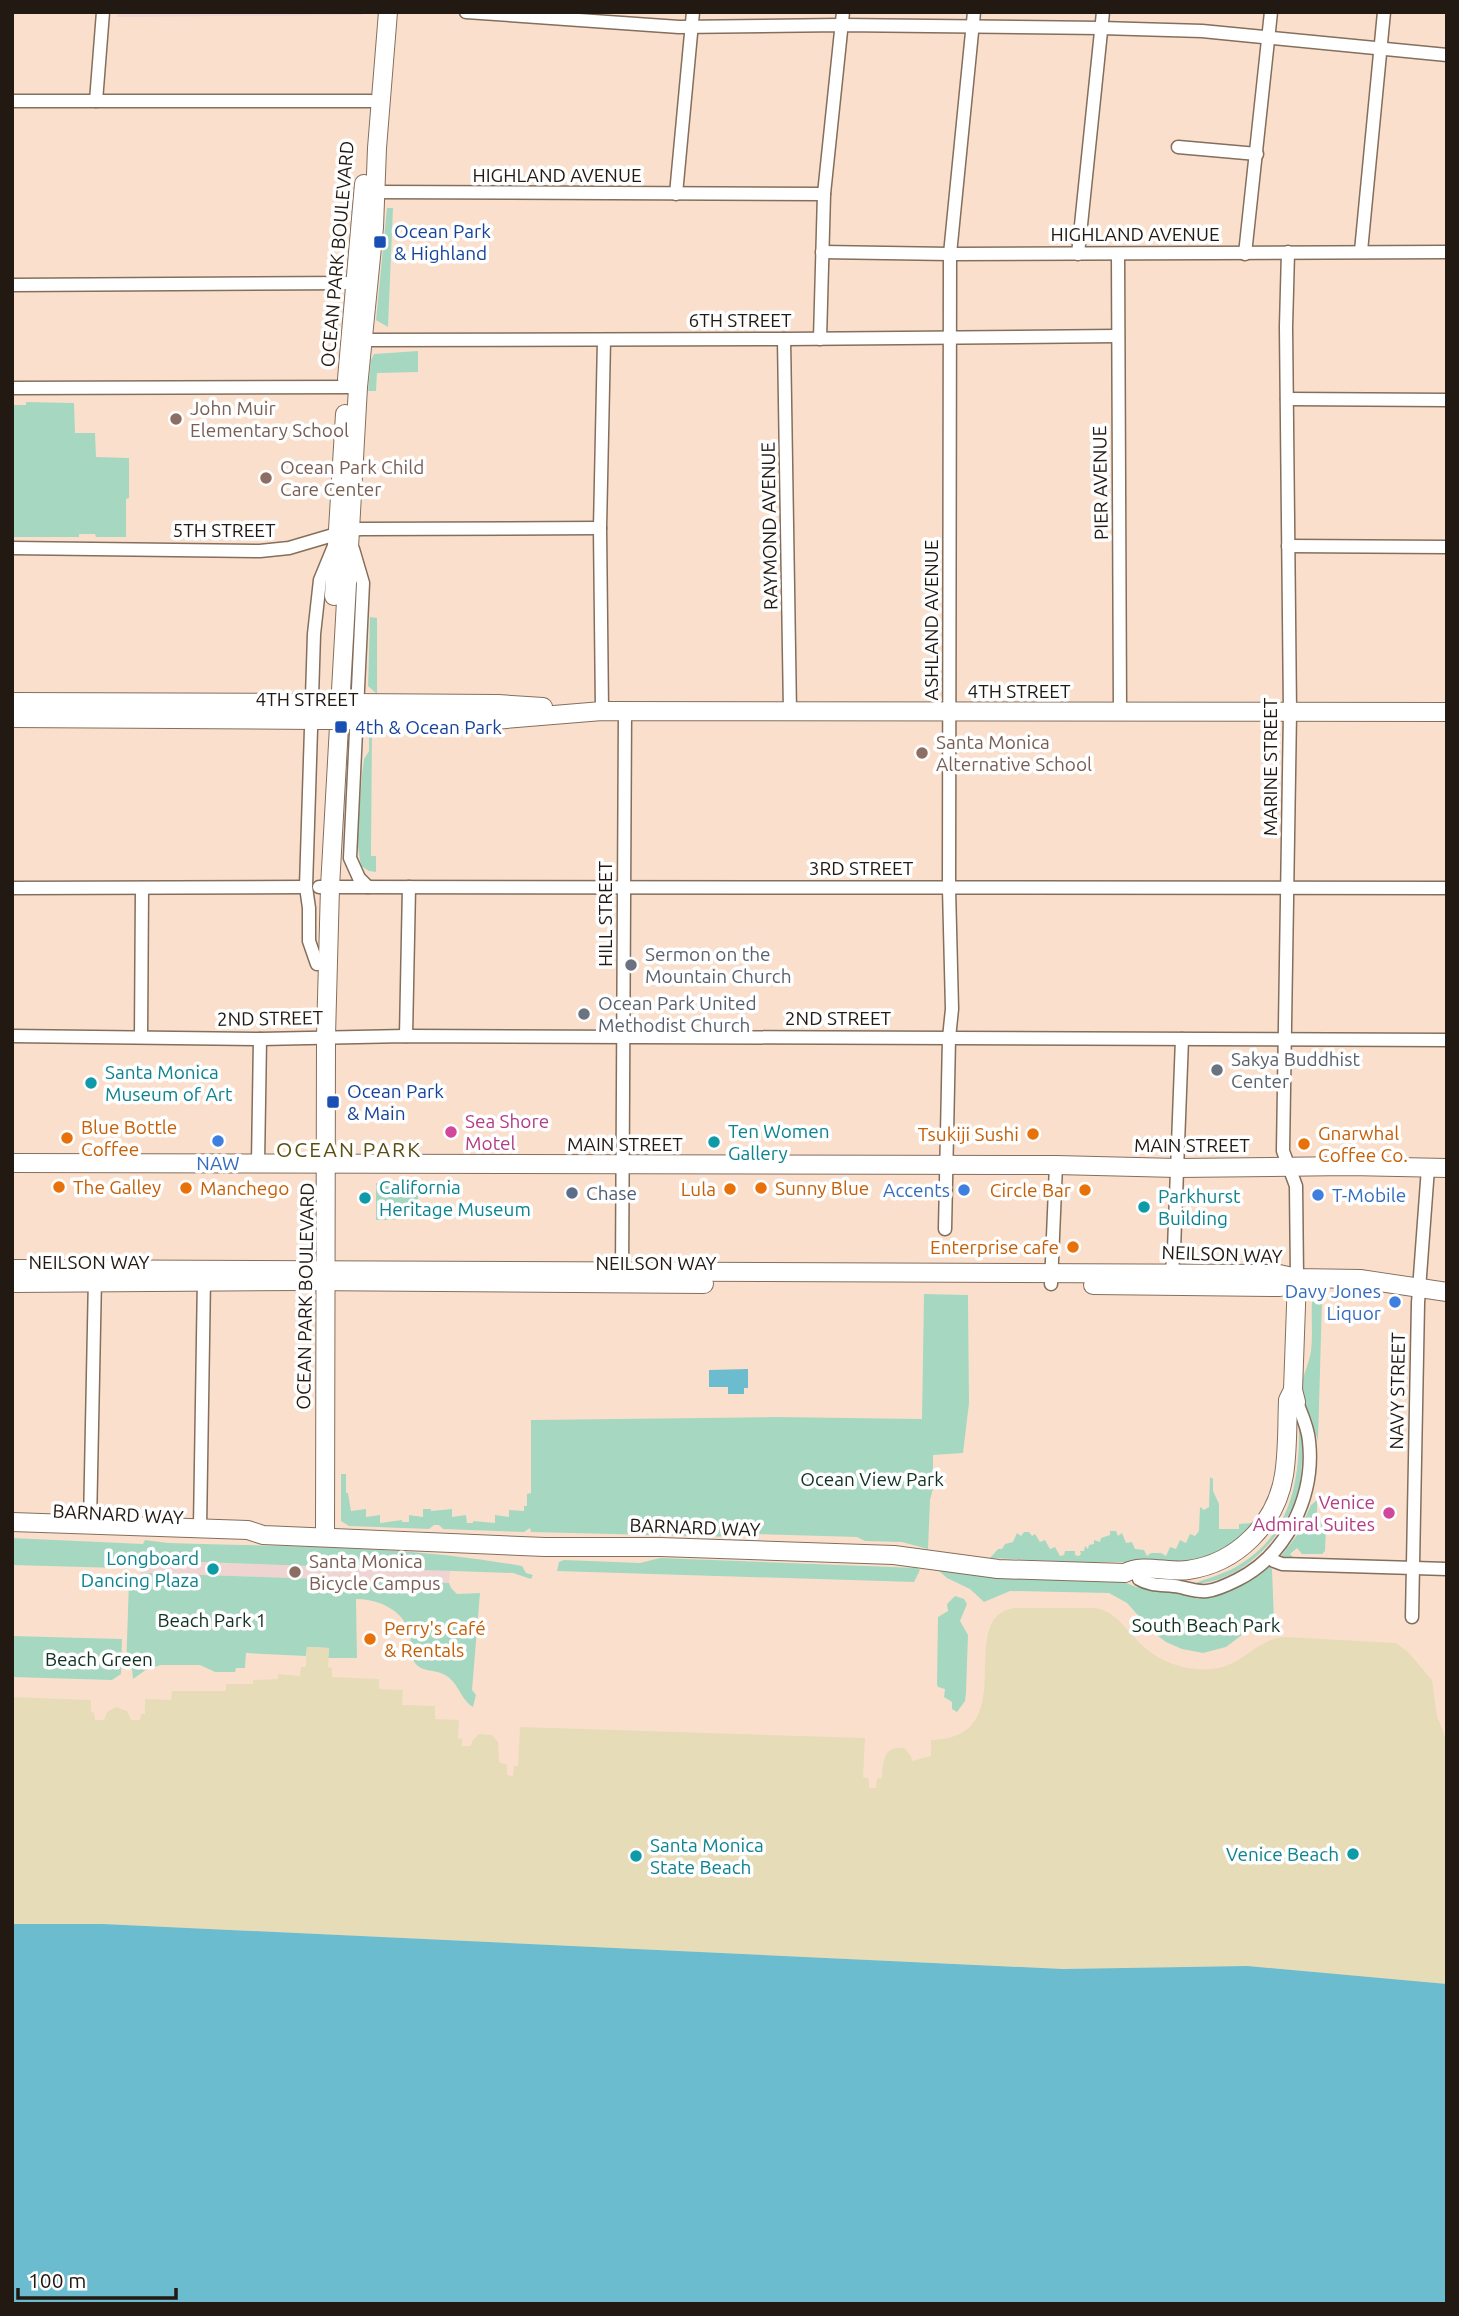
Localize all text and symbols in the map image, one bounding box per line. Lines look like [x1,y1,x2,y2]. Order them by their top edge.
street label: OCEAN PARK BOULEVARD [316,140,358,368]
street label: HIGHLAND AVENUE [472,164,642,186]
place label: Ocean Park & Highland [394,220,491,264]
street label: HIGHLAND AVENUE [1050,223,1220,245]
marker: Ocean Park & Highland [372,234,388,250]
street label: 6TH STREET [688,309,792,331]
place label: John Muir Elementary School [190,397,349,441]
marker: John Muir Elementary School [168,411,184,427]
street label: PIER AVENUE [1088,426,1112,540]
street label: RAYMOND AVENUE [757,442,781,610]
place label: Ocean Park Child Care Center [280,456,424,500]
marker: Ocean Park Child Care Center [258,470,274,486]
street label: 5TH STREET [172,519,276,541]
street label: ASHLAND AVENUE [920,539,942,701]
street label: 4TH STREET [967,680,1071,702]
street label: 4TH STREET [255,688,359,710]
street label: MARINE STREET [1259,697,1281,836]
place label: 4th & Ocean Park [355,716,502,738]
marker: 4th & Ocean Park [333,719,349,735]
place label: Santa Monica Alternative School [936,731,1092,775]
marker: Santa Monica Alternative School [914,745,930,761]
street label: 3RD STREET [809,857,914,879]
street label: HILL STREET [594,861,616,967]
place label: Sermon on the Mountain Church [645,943,792,987]
marker: Sermon on the Mountain Church [623,957,639,973]
place label: Ocean Park United Methodist Church [598,992,757,1036]
street label: 2ND STREET [217,1006,324,1030]
marker: Ocean Park United Methodist Church [576,1006,592,1022]
street label: 2ND STREET [785,1007,892,1029]
place label: Sakya Buddhist Center [1231,1048,1360,1092]
place label: Santa Monica Museum of Art [105,1061,233,1105]
marker: Sakya Buddhist Center [1209,1062,1225,1078]
marker: Santa Monica Museum of Art [83,1075,99,1091]
place label: Ocean Park & Main [347,1080,444,1124]
marker: Ocean Park & Main [325,1094,341,1110]
place label: Sea Shore Motel [465,1110,549,1154]
place label: Blue Bottle Coffee [81,1116,177,1160]
place label: Ten Women Gallery [728,1120,829,1164]
place label: Gnarwhal Coffee Co. [1318,1122,1408,1166]
place label: Tsukiji Sushi [918,1123,1019,1145]
marker: Sea Shore Motel [443,1124,459,1140]
marker: Tsukiji Sushi [1025,1126,1041,1142]
marker: Blue Bottle Coffee [59,1130,75,1146]
marker: NAW [210,1133,226,1149]
street label: MAIN STREET [567,1133,683,1155]
marker: Ten Women Gallery [706,1134,722,1150]
street label: MAIN STREET [1134,1134,1250,1156]
marker: Gnarwhal Coffee Co. [1296,1136,1312,1152]
district label: OCEAN PARK [276,1137,422,1161]
place label: NAW [196,1152,240,1174]
place label: The Galley [73,1176,161,1198]
place label: California Heritage Museum [379,1176,531,1220]
place label: Manchego [200,1177,289,1199]
place label: Sunny Blue [775,1177,869,1199]
place label: Lula [681,1178,716,1200]
marker: The Galley [51,1179,67,1195]
place label: Accents [883,1179,950,1201]
place label: Circle Bar [990,1179,1071,1201]
marker: Manchego [178,1180,194,1196]
marker: Sunny Blue [753,1180,769,1196]
marker: Lula [722,1181,738,1197]
street label: OCEAN PARK BOULEVARD [292,1182,318,1410]
place label: Chase [586,1182,637,1204]
marker: Accents [956,1182,972,1198]
marker: Circle Bar [1077,1182,1093,1198]
place label: T-Mobile [1332,1184,1406,1206]
marker: Chase [564,1185,580,1201]
place label: Parkhurst Building [1158,1185,1241,1229]
marker: T-Mobile [1310,1187,1326,1203]
marker: California Heritage Museum [357,1190,373,1206]
marker: Parkhurst Building [1136,1199,1152,1215]
place label: Enterprise cafe [930,1236,1059,1258]
marker: Enterprise cafe [1065,1239,1081,1255]
street label: NEILSON WAY [1161,1241,1283,1267]
street label: NEILSON WAY [29,1251,150,1273]
street label: NEILSON WAY [596,1252,717,1274]
place label: Davy Jones Liquor [1285,1280,1381,1324]
marker: Davy Jones Liquor [1387,1294,1403,1310]
street label: NAVY STREET [1385,1332,1409,1450]
park label: Ocean View Park [800,1468,944,1490]
place label: Venice Admiral Suites [1253,1491,1375,1535]
street label: BARNARD WAY [52,1500,184,1528]
marker: Venice Admiral Suites [1381,1505,1397,1521]
street label: BARNARD WAY [629,1514,761,1540]
place label: Longboard Dancing Plaza [81,1547,199,1591]
place label: Santa Monica Bicycle Campus [309,1550,441,1594]
marker: Longboard Dancing Plaza [205,1561,221,1577]
marker: Santa Monica Bicycle Campus [287,1564,303,1580]
park label: Beach Park 1 [157,1609,267,1631]
park label: South Beach Park [1132,1614,1281,1636]
place label: Perry's Café & Rentals [384,1617,486,1661]
marker: Perry's Café & Rentals [362,1631,378,1647]
park label: Beach Green [45,1648,153,1670]
place label: Santa Monica State Beach [650,1834,764,1878]
place label: Venice Beach [1226,1843,1339,1865]
marker: Venice Beach [1345,1846,1361,1862]
marker: Santa Monica State Beach [628,1848,644,1864]
scale bar [18,2256,175,2300]
text: 100 m [28,2268,86,2292]

